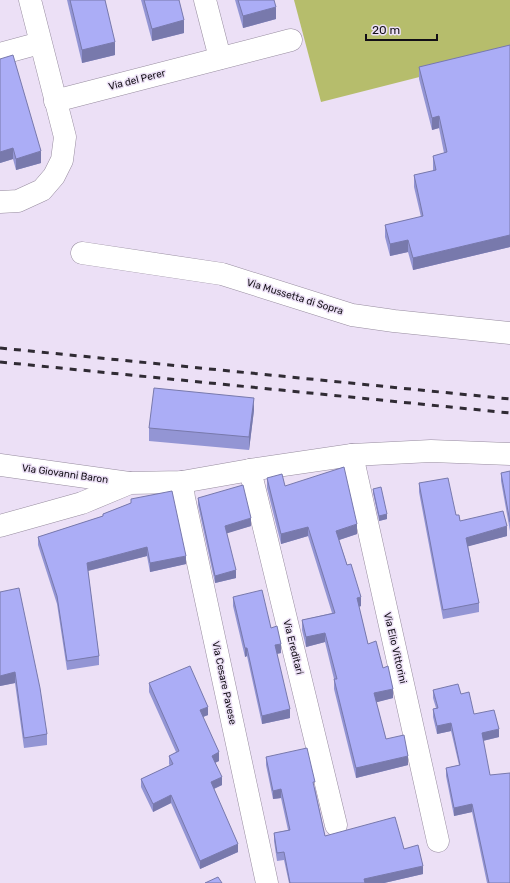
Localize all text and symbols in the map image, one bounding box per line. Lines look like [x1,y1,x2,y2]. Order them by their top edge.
scale bar [366,16,437,42]
text: 20 m [372,23,400,37]
street label: Via del Perer [107,67,167,93]
street label: Via Mussetta di Sopra [245,277,345,317]
street label: Via Giovanni Baron [21,462,109,486]
street label: Via Elio Vittorini [381,611,409,685]
street label: Via Ereditari [280,618,306,676]
street label: Via Cesare Pavese [209,640,239,726]

